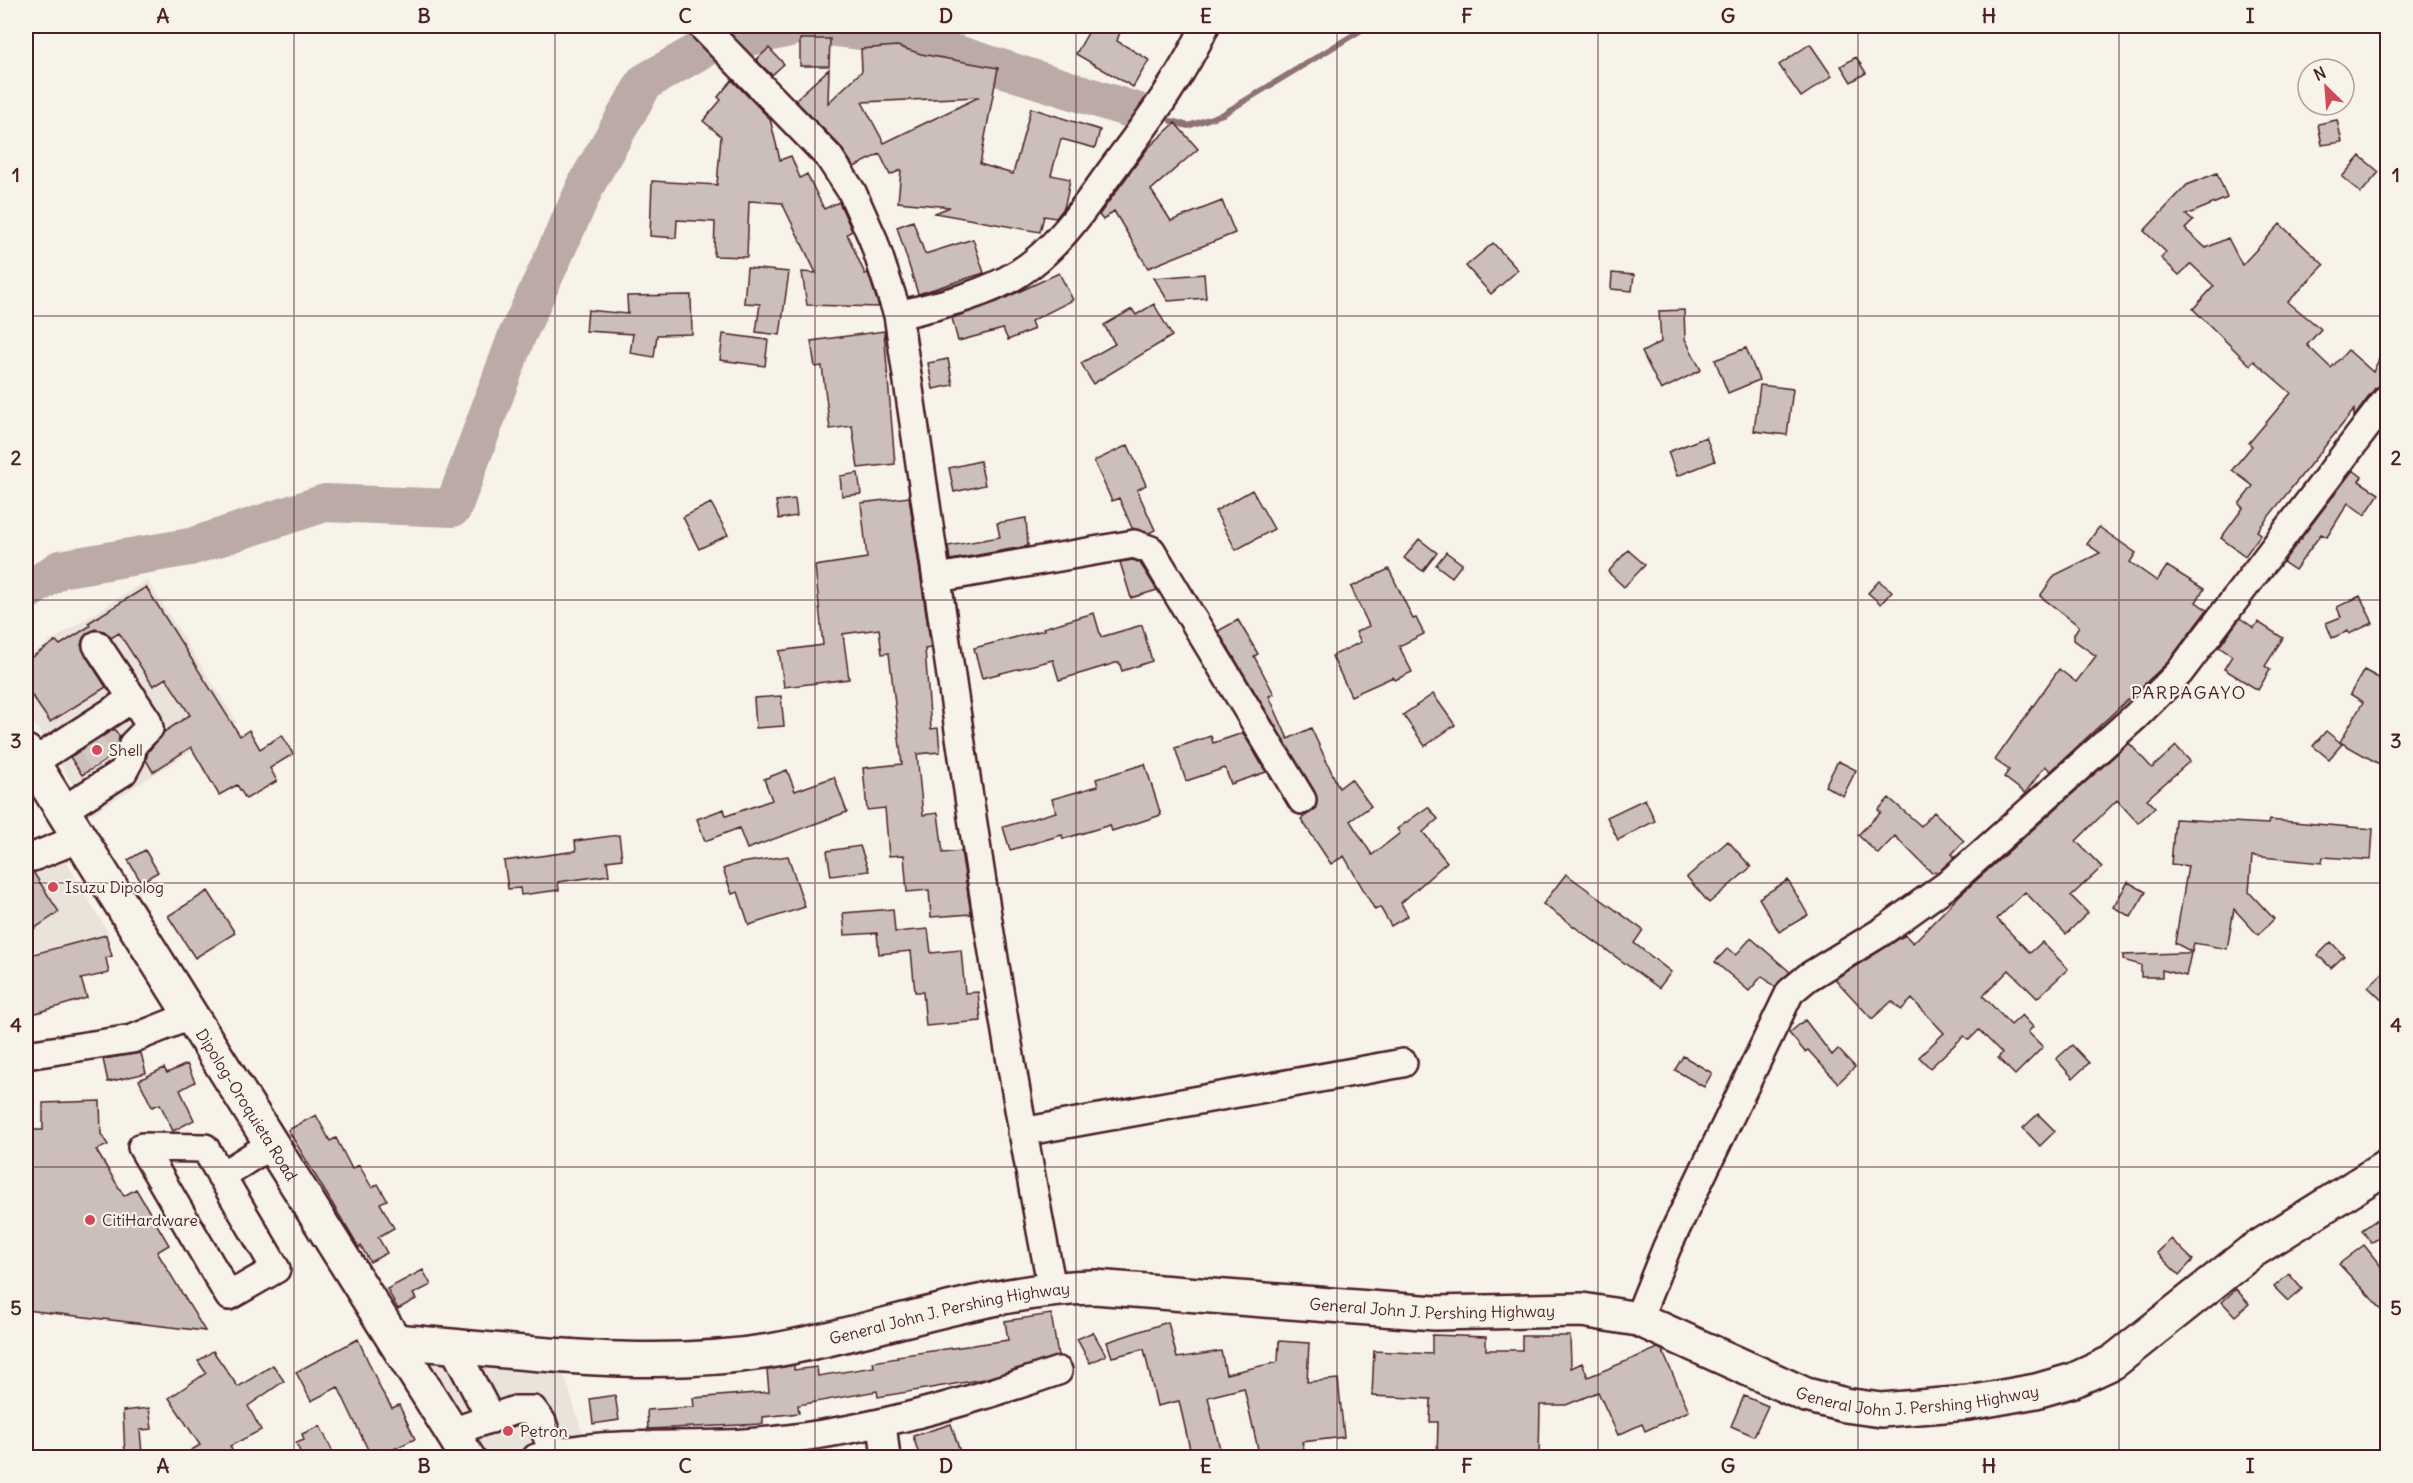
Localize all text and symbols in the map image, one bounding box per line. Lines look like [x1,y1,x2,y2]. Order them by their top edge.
text: A [157,3,170,28]
text: B [417,3,431,28]
text: C [678,3,692,28]
text: D [939,3,953,28]
text: E [1200,3,1212,28]
text: F [1461,3,1473,28]
text: G [1721,3,1735,28]
text: H [1982,3,1996,28]
text: I [2246,3,2255,28]
north arrow [2296,57,2356,117]
text: N [2310,62,2329,85]
text: 1 [12,162,20,187]
text: 1 [2392,162,2400,187]
text: 2 [11,445,22,470]
text: 2 [2391,445,2402,470]
district label: PARPAGAYO [2131,681,2247,704]
text: 3 [10,728,22,753]
text: 3 [2390,728,2402,753]
place label: Shell [109,740,143,760]
marker: Shell [90,743,104,757]
place label: Isuzu Dipolog [65,877,164,897]
marker: Isuzu Dipolog [46,880,60,894]
text: 4 [10,1012,22,1037]
text: 4 [2390,1012,2402,1037]
street label: Dipolog-Oroquieta Road [192,1025,302,1184]
place label: CitiHardware [102,1210,198,1230]
marker: CitiHardware [83,1213,97,1227]
street label: General John J. Pershing Highway [827,1278,1071,1348]
street label: General John J. Pershing Highway [1309,1293,1555,1323]
text: 5 [10,1295,22,1320]
text: 5 [2390,1295,2402,1320]
street label: General John J. Pershing Highway [1794,1378,2040,1398]
text: General John J. Pershing Highway [1793,1381,2041,1420]
place label: Petron [520,1421,568,1441]
marker: Petron [501,1424,515,1438]
text: A [157,1453,170,1478]
text: B [417,1453,431,1478]
text: C [678,1453,692,1478]
text: D [939,1453,953,1478]
text: E [1200,1453,1212,1478]
text: F [1461,1453,1473,1478]
text: G [1721,1453,1735,1478]
text: H [1982,1453,1996,1478]
text: I [2246,1453,2255,1478]

